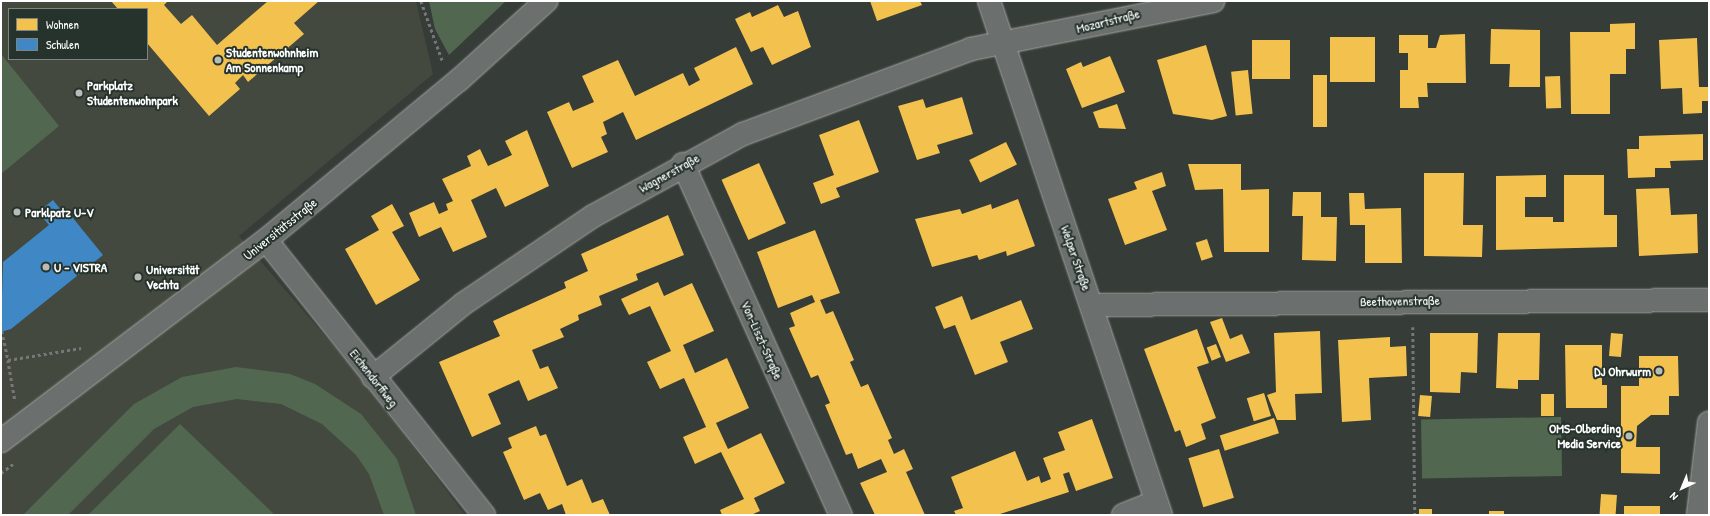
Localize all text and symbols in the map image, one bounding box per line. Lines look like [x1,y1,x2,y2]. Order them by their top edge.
street label: Mozartstraße [1075,6,1141,36]
legend [8,8,148,60]
text: Wohnen [46,16,79,33]
text: Schulen [46,36,79,53]
place label: Studentenwohnheim Am Sonnenkamp [226,45,318,76]
marker: Studentenwohnheim Am Sonnenkamp [213,55,223,65]
place label: Parkplatz Studentenwohnpark [87,78,178,109]
marker: Parkplatz Studentenwohnpark [74,88,84,98]
street label: Wagnerstraße [636,150,702,196]
street label: Universitätsstraße [240,195,320,263]
place label: Parklpatz U-V [25,204,94,220]
marker: Parklpatz U-V [12,207,22,217]
street label: Welper Straße [1058,223,1094,293]
place label: U - VISTRA [54,259,107,275]
marker: U - VISTRA [41,262,51,272]
place label: Universität Vechta [146,262,199,293]
marker: Universität Vechta [133,272,143,282]
street label: Beethovenstraße [1360,293,1440,309]
street label: Von-Liszt-Straße [738,298,786,382]
street label: Eichendorffweg [347,346,401,410]
place label: DJ Ohrwurm [1594,363,1651,379]
marker: DJ Ohrwurm [1654,366,1664,376]
place label: OMS-Olberding Media Service [1549,421,1621,452]
marker: OMS-Olberding Media Service [1624,431,1634,441]
north arrow [1662,468,1702,508]
text: N [1667,490,1681,504]

